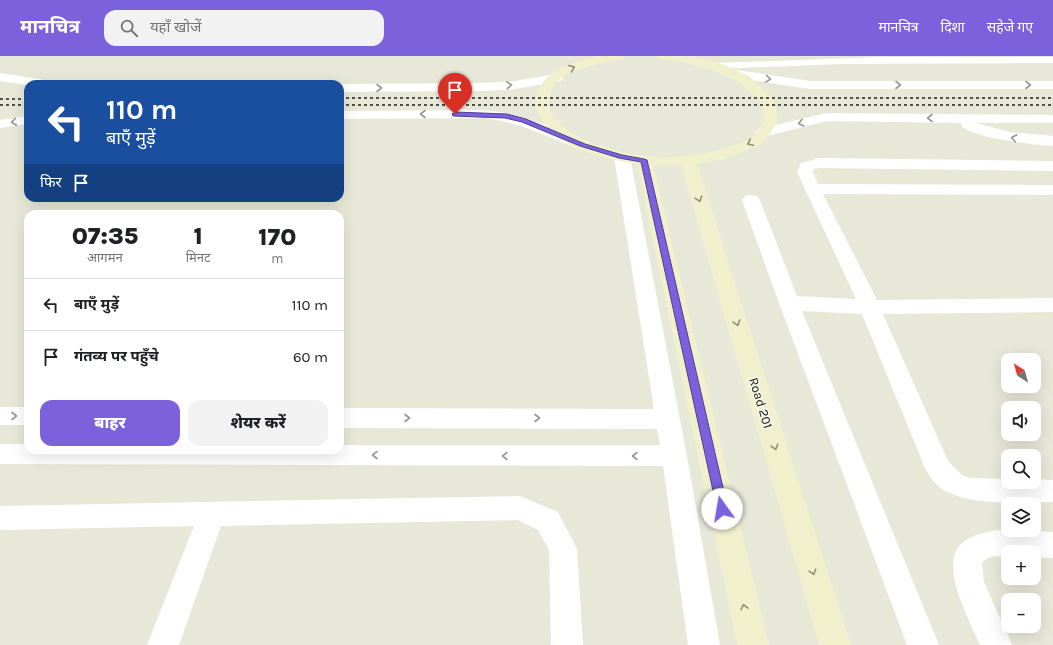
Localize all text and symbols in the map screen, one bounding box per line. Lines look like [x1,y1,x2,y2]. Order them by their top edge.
search box [104,10,384,46]
text: मानचित्र [20,16,80,38]
icon: search [118,17,140,39]
text: यहाँ खोजें [150,18,201,36]
text: मानचित्र [879,19,919,36]
text: दिशा [941,19,965,36]
text: सहेजे गए [987,19,1033,36]
one-way arrow [569,64,576,73]
pin [438,73,472,114]
one-way arrow [765,74,771,83]
icon: arrive [444,79,466,101]
one-way arrow [506,81,512,90]
one-way arrow [895,81,901,89]
one-way arrow [1025,81,1031,89]
one-way arrow [376,84,382,92]
text: 110 m [106,93,177,126]
icon: left [40,96,92,148]
one-way arrow [420,110,426,118]
one-way arrow [927,114,933,122]
one-way arrow [11,117,17,126]
one-way arrow [798,119,804,127]
text: बाएँ मुड़ें [106,127,156,149]
one-way arrow [1011,134,1017,142]
one-way arrow [747,138,754,146]
icon: arrive [70,172,92,194]
text: फिर [40,173,62,191]
one-way arrow [694,195,703,202]
text: 07:35 [72,222,138,250]
text: 1 [194,222,203,250]
text: 170 [258,223,296,251]
text: आगमन [87,250,123,265]
text: मिनट [186,250,211,265]
text: m [271,251,283,266]
icon: left [40,294,62,316]
text: बाएँ मुड़ें [74,295,119,313]
text: 110 m [292,296,328,314]
one-way arrow [732,319,741,326]
icon: arrive [40,346,62,368]
text: गंतव्य पर पहुँचे [74,347,159,365]
text: 60 m [293,348,328,366]
north arrow [1001,353,1041,393]
map controls [1001,353,1041,633]
street label: Road 201 [746,376,776,430]
button: बाहर [40,400,180,446]
button: शेयर करें [188,400,328,446]
button: sound [1001,401,1041,441]
one-way arrow [11,412,17,420]
one-way arrow [404,414,410,422]
one-way arrow [534,414,540,422]
one-way arrow [770,444,779,451]
button: search [1001,449,1041,489]
one-way arrow [372,451,378,459]
one-way arrow [502,452,508,460]
one-way arrow [632,452,638,460]
position arrow [701,488,743,530]
button: layers [1001,497,1041,537]
button: + [1001,545,1041,585]
one-way arrow [808,568,817,575]
button: − [1001,593,1041,633]
one-way arrow [741,604,749,610]

